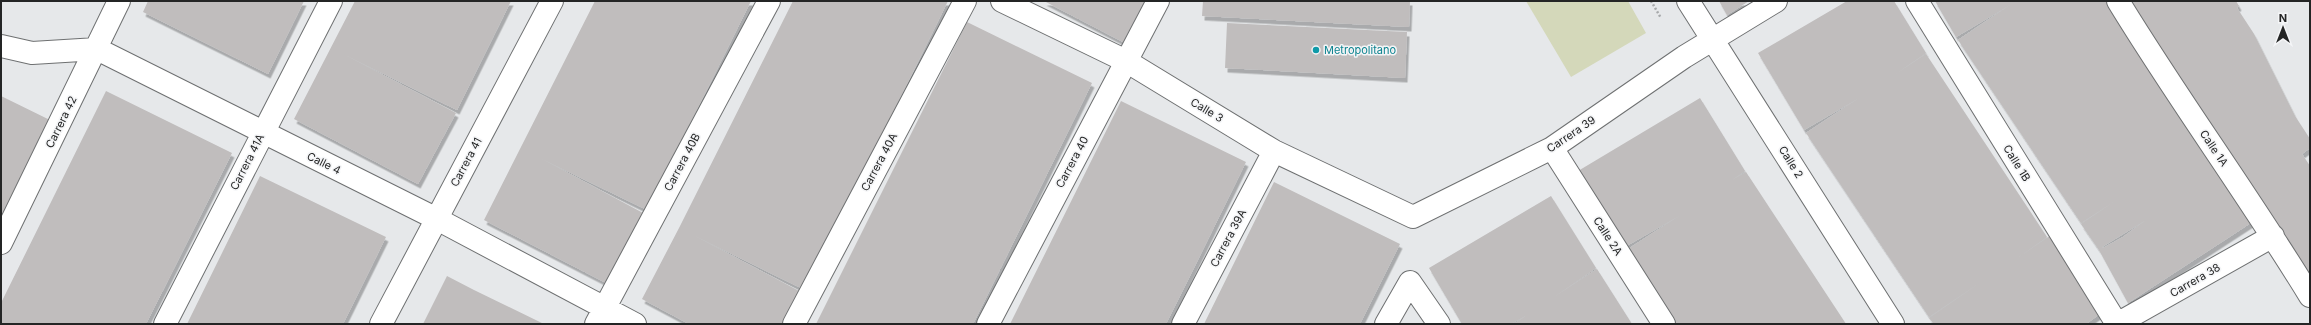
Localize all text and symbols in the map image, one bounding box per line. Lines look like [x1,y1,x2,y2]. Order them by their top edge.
north arrow [2263,8,2303,48]
text: N [2279,11,2287,25]
place label: Metropolitano [1324,43,1396,57]
marker: Metropolitano [1311,45,1321,55]
street label: Carrera 42 [42,94,80,150]
street label: Calle 3 [1188,95,1226,125]
street label: Carrera 39 [1544,112,1598,155]
street label: Calle 1A [2197,127,2232,169]
street label: Carrera 40A [858,130,900,194]
street label: Carrera 41A [227,131,267,192]
street label: Carrera 40B [661,131,703,193]
street label: Carrera 40 [1053,134,1091,190]
street label: Carrera 41 [447,135,485,189]
street label: Calle 1B [2000,142,2034,184]
street label: Calle 2 [1776,143,1806,181]
street label: Calle 4 [305,149,343,177]
street label: Carrera 39A [1207,206,1249,269]
street label: Calle 2A [1590,214,1626,258]
street label: Carrera 38 [2167,260,2223,300]

